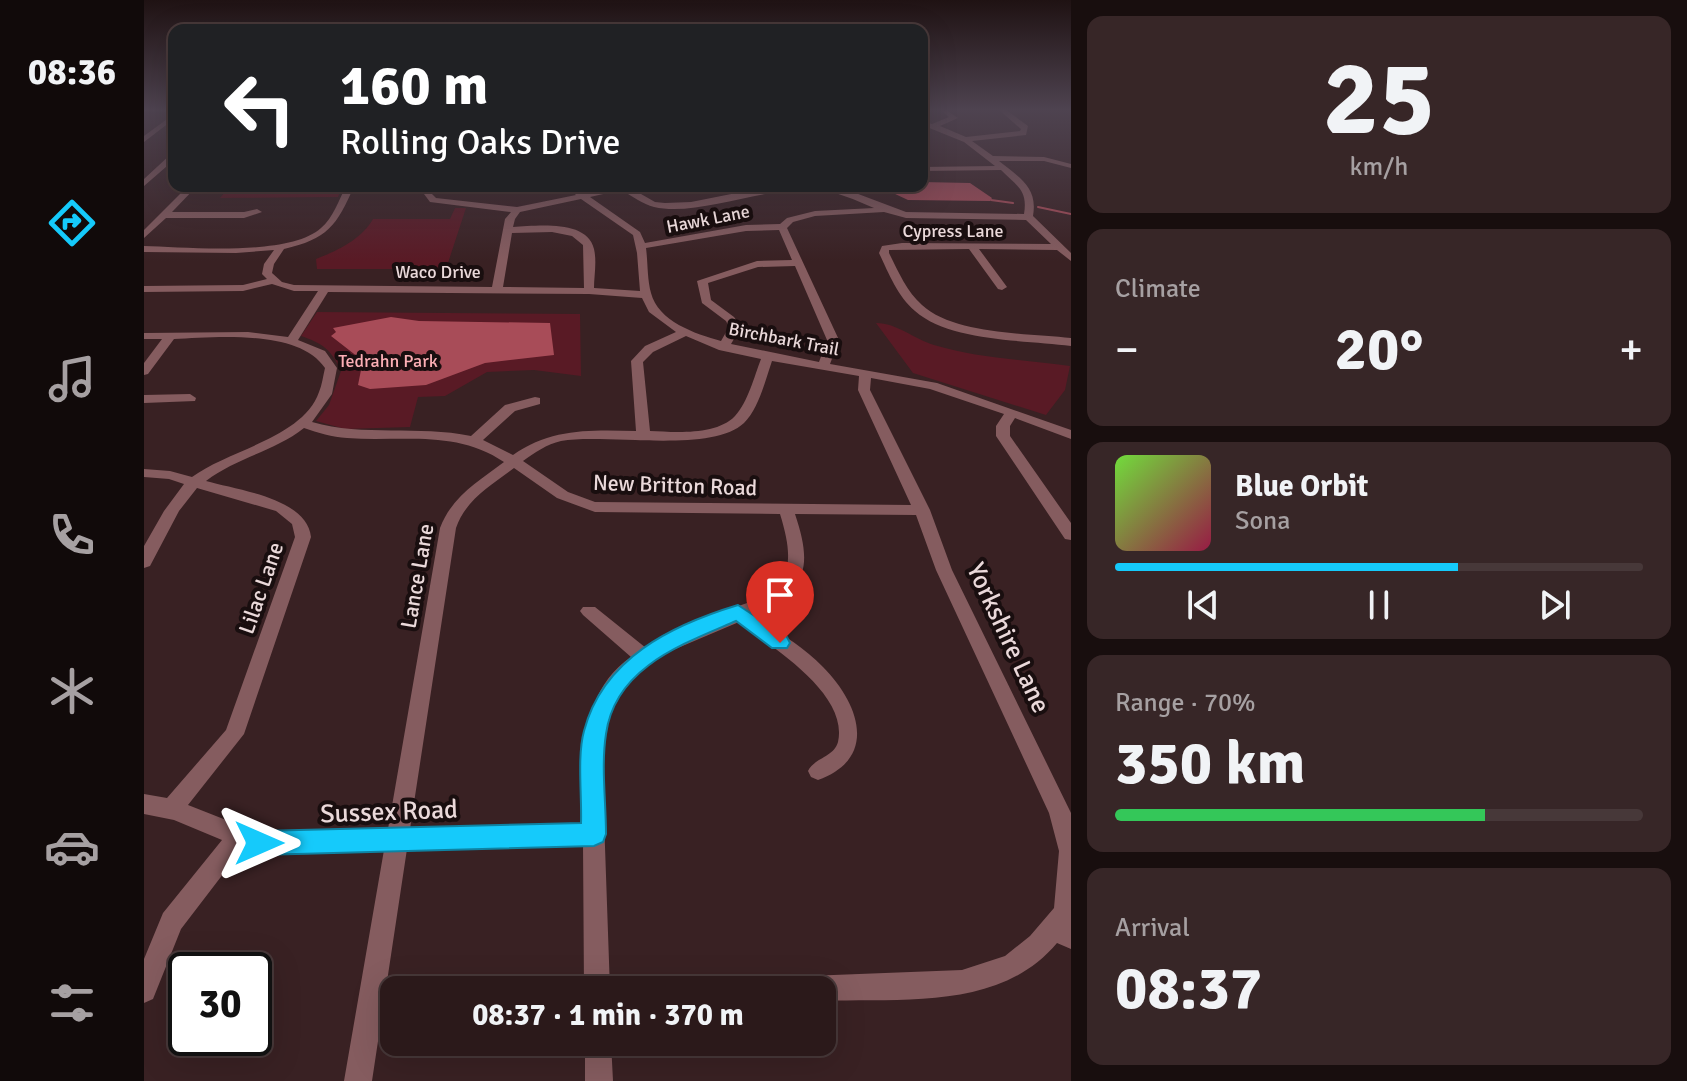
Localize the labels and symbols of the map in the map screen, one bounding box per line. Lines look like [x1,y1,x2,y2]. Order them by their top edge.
street label: Hawk Lane [665,200,751,238]
street label: Cypress Lane [903,220,1004,242]
street label: Waco Drive [395,261,481,283]
street label: Birchbark Trail [727,317,841,361]
park label: Tedrahn Park [338,350,438,372]
street label: New Britton Road [592,469,758,501]
street label: Lance Lane [395,521,439,631]
street label: Lilac Lane [233,539,289,637]
street label: Yorkshire Lane [959,558,1057,718]
pin [746,561,814,643]
street label: Sussex Road [320,794,458,830]
position arrow [217,801,301,885]
speed limit sign: 30 [168,952,272,1056]

